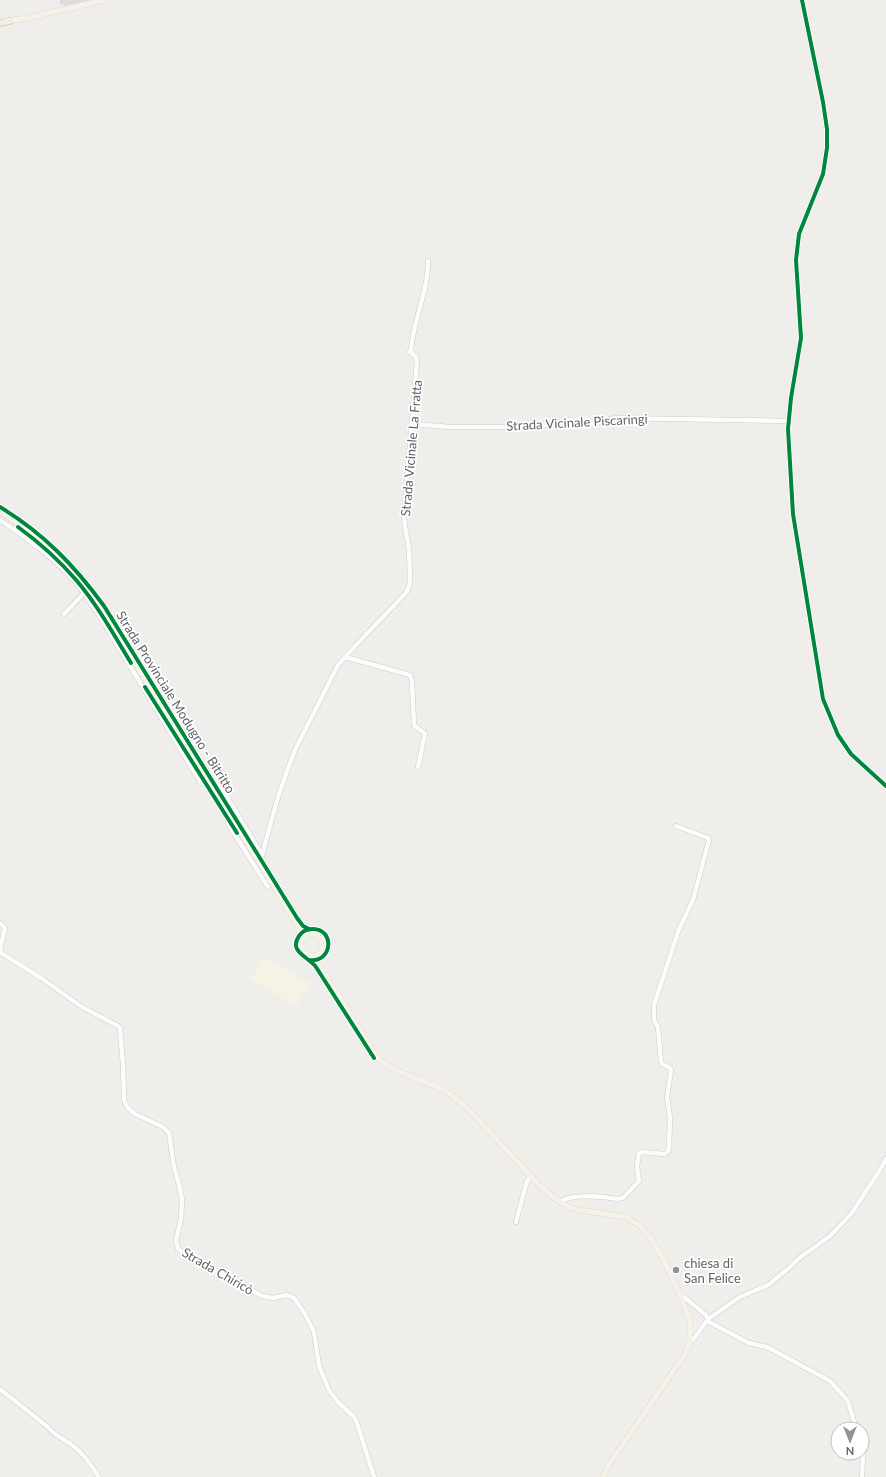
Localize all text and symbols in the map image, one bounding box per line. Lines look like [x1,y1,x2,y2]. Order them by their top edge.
street label: Strada Vicinale La Fratta [397,379,425,517]
street label: Strada Vicinale Piscaringi [506,410,648,434]
street label: Strada Provinciale Modugno - Bitritto [113,608,239,796]
street label: Strada Chiricò [179,1244,257,1298]
place label: chiesa di San Felice [684,1255,741,1286]
marker: chiesa di San Felice [671,1265,681,1275]
north arrow [830,1421,870,1461]
text: N [846,1445,854,1458]

